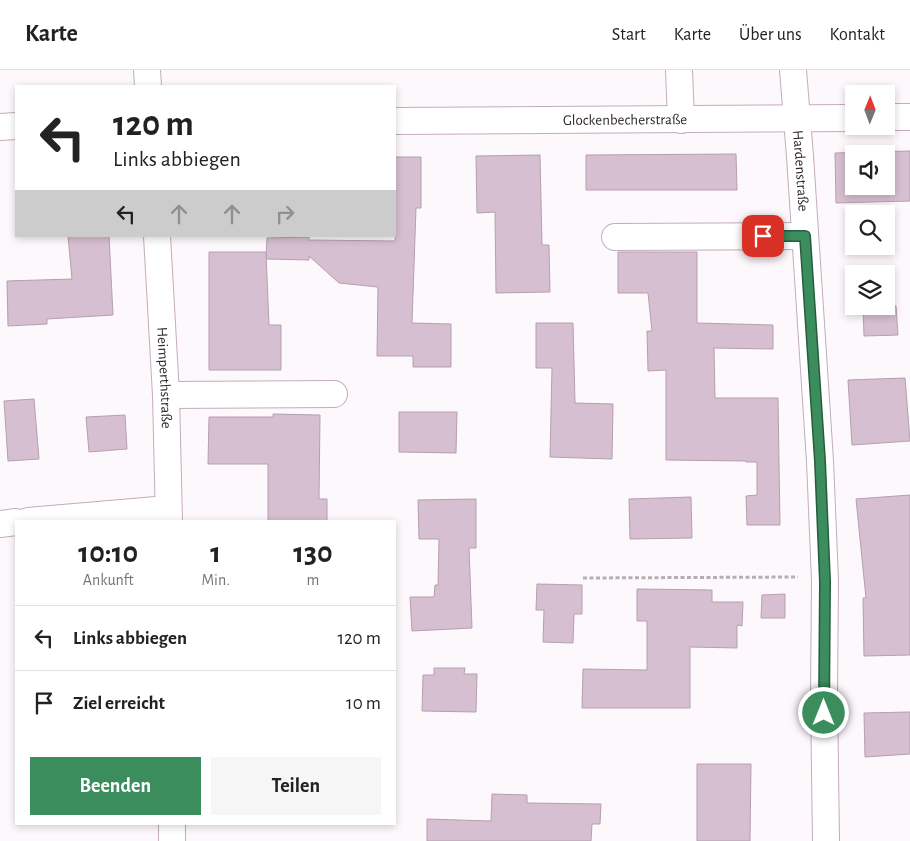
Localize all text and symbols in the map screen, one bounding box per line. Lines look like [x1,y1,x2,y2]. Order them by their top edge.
text: Karte [25,22,78,46]
text: Start [612,26,646,44]
text: Karte [674,26,711,44]
text: Über uns [739,26,802,44]
text: Kontakt [830,26,885,44]
north arrow [845,85,895,135]
map controls [845,85,895,315]
icon: left [30,105,95,170]
text: 120 m [113,107,194,142]
street label: Glockenbecherstraße [563,112,687,127]
street label: Hardenstraße [790,130,811,212]
button: sound [845,145,895,195]
text: Links abbiegen [113,148,241,170]
icon: left [112,200,140,228]
icon: ahead [165,200,193,228]
icon: ahead [218,200,246,228]
icon: right [271,200,299,228]
button: search [845,205,895,255]
pin [742,215,784,257]
icon: arrive [749,222,777,250]
button: layers [845,265,895,315]
street label: Heimperthstraße [155,327,174,429]
text: 10:10 [78,538,138,568]
text: 1 [210,538,221,568]
text: 130 [293,538,333,568]
text: Ankunft [83,572,134,588]
text: Min. [201,572,230,588]
text: m [307,572,319,588]
icon: left [30,624,58,652]
text: Links abbiegen [73,629,187,648]
text: 120 m [337,629,381,648]
position arrow [797,686,849,738]
icon: arrive [30,689,58,717]
text: Ziel erreicht [73,694,165,713]
text: 10 m [346,694,381,713]
button: Beenden [30,757,201,815]
button: Teilen [211,757,381,815]

